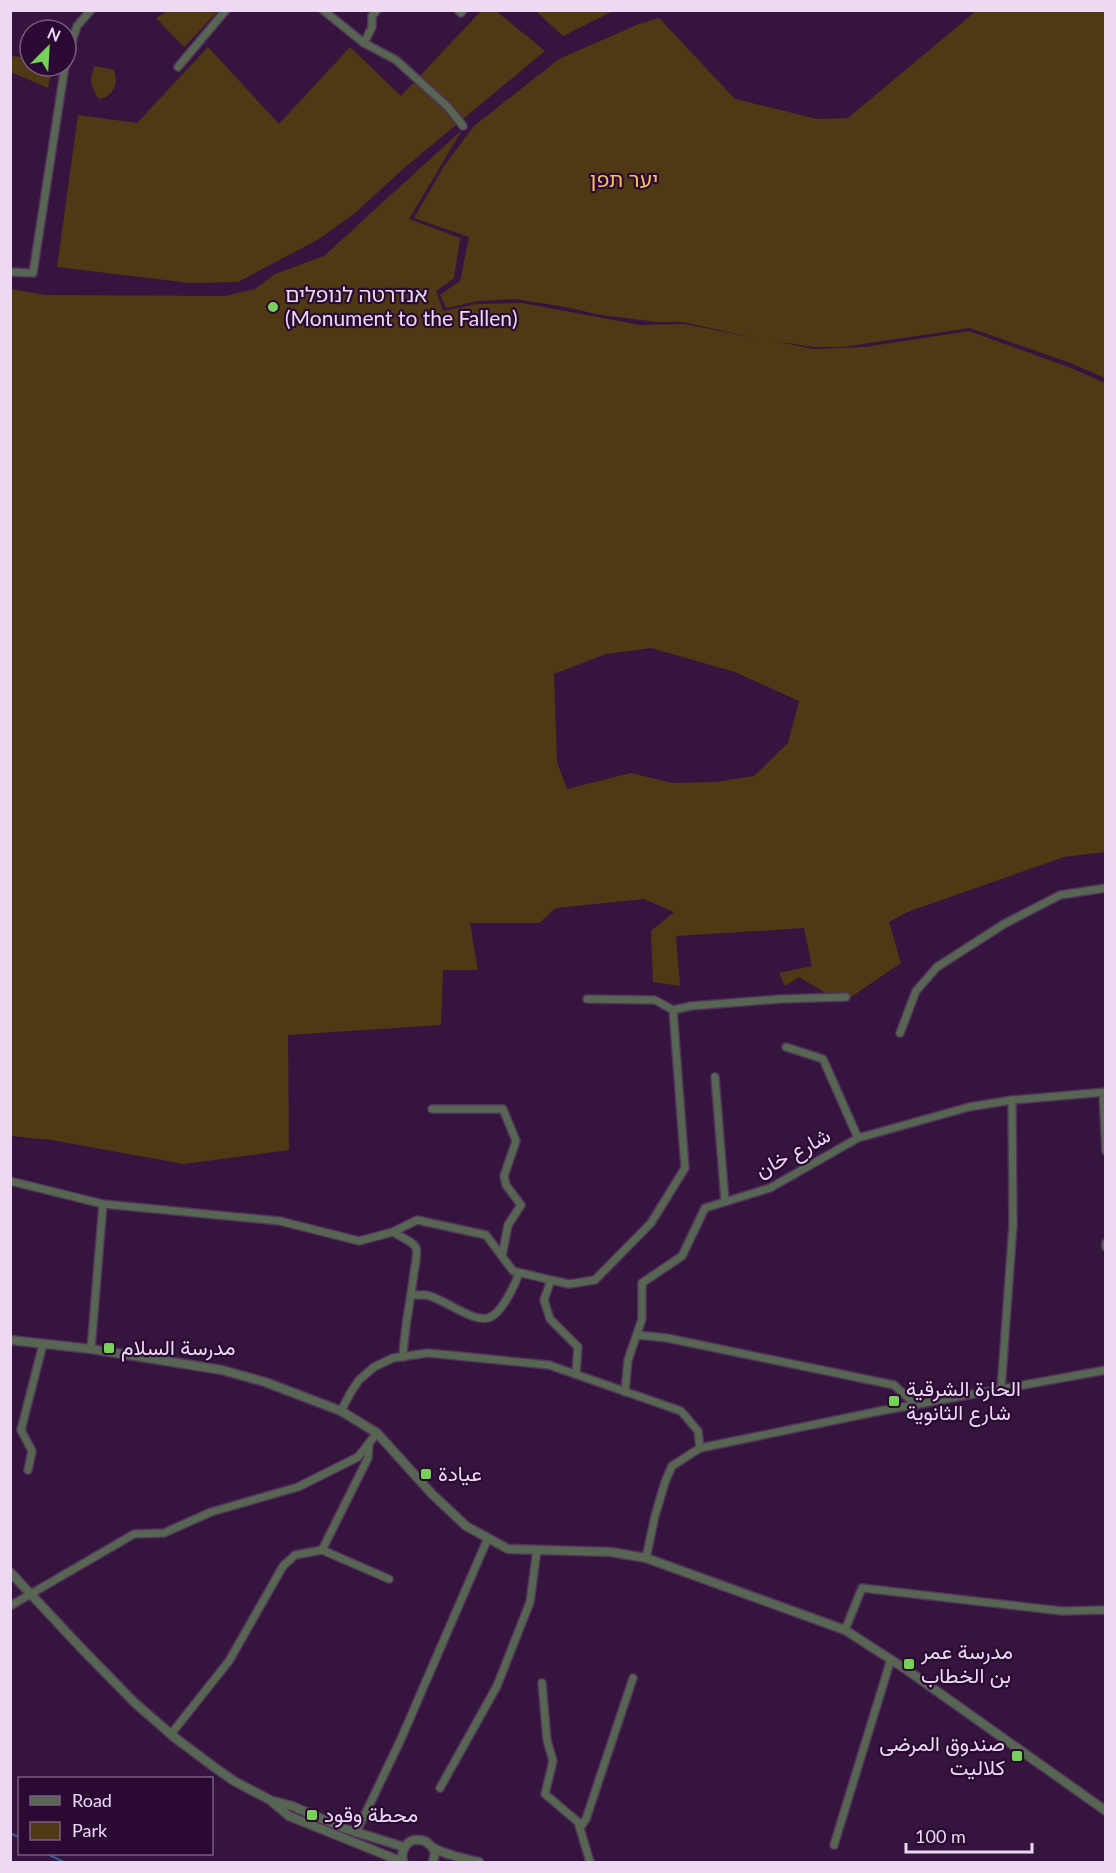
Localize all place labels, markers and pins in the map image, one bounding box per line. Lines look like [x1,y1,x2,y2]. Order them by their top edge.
place label: אנדרטה לנופלים (Monument to the Fallen) [285,281,518,330]
marker: אנדרטה לנופלים (Monument to the Fallen) [266,300,280,314]
place label: مدرسة السلام [121,1334,236,1362]
marker: مدرسة السلام [102,1341,116,1355]
place label: الحارة الشرقية شارع الثانوية [906,1375,1021,1427]
marker: الحارة الشرقية شارع الثانوية [887,1394,901,1408]
place label: عيادة [438,1460,482,1486]
marker: عيادة [419,1467,433,1481]
place label: مدرسة عمر بن الخطاب [920,1638,1013,1688]
marker: مدرسة عمر بن الخطاب [902,1657,916,1671]
place label: صندوق المرضى كلاليت [879,1730,1005,1780]
marker: صندوق المرضى كلاليت [1010,1749,1024,1763]
place label: محطة وقود [324,1801,418,1828]
marker: محطة وقود [305,1808,319,1822]

